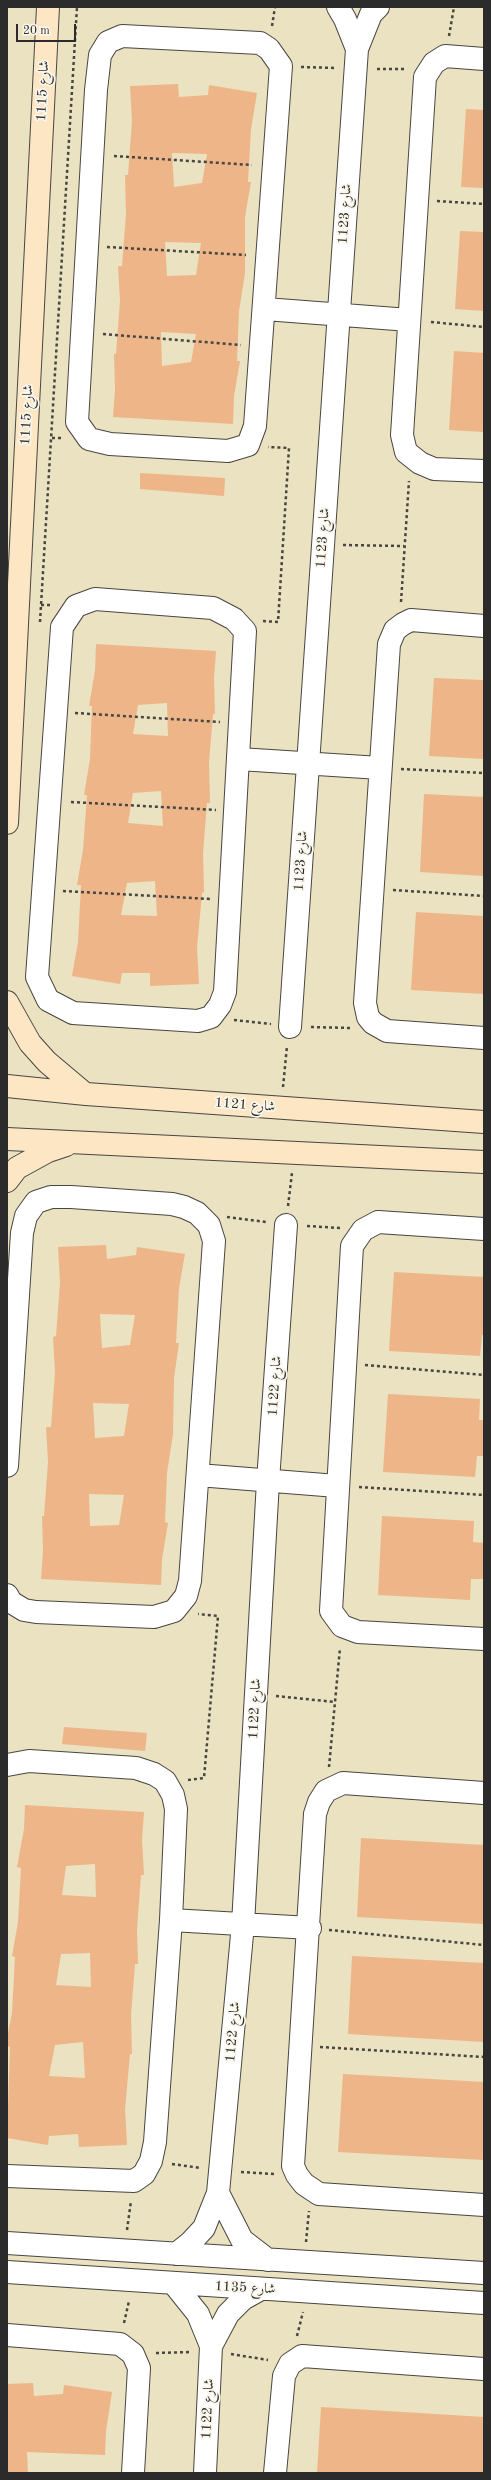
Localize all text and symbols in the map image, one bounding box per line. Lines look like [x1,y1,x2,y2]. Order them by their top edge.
scale bar [18,16,78,42]
text: 20 m [23,25,50,37]
street label: شارع 1115 [33,60,53,122]
street label: شارع 1123 [335,183,355,245]
street label: شارع 1115 [17,384,37,446]
street label: شارع 1123 [313,507,333,569]
street label: شارع 1123 [291,830,311,892]
street label: شارع 1121 [214,1095,276,1115]
street label: شارع 1122 [265,1355,285,1417]
street label: شارع 1122 [245,1678,265,1740]
street label: شارع 1122 [222,2001,244,2063]
street label: شارع 1135 [214,2278,276,2298]
street label: شارع 1122 [198,2378,218,2440]

